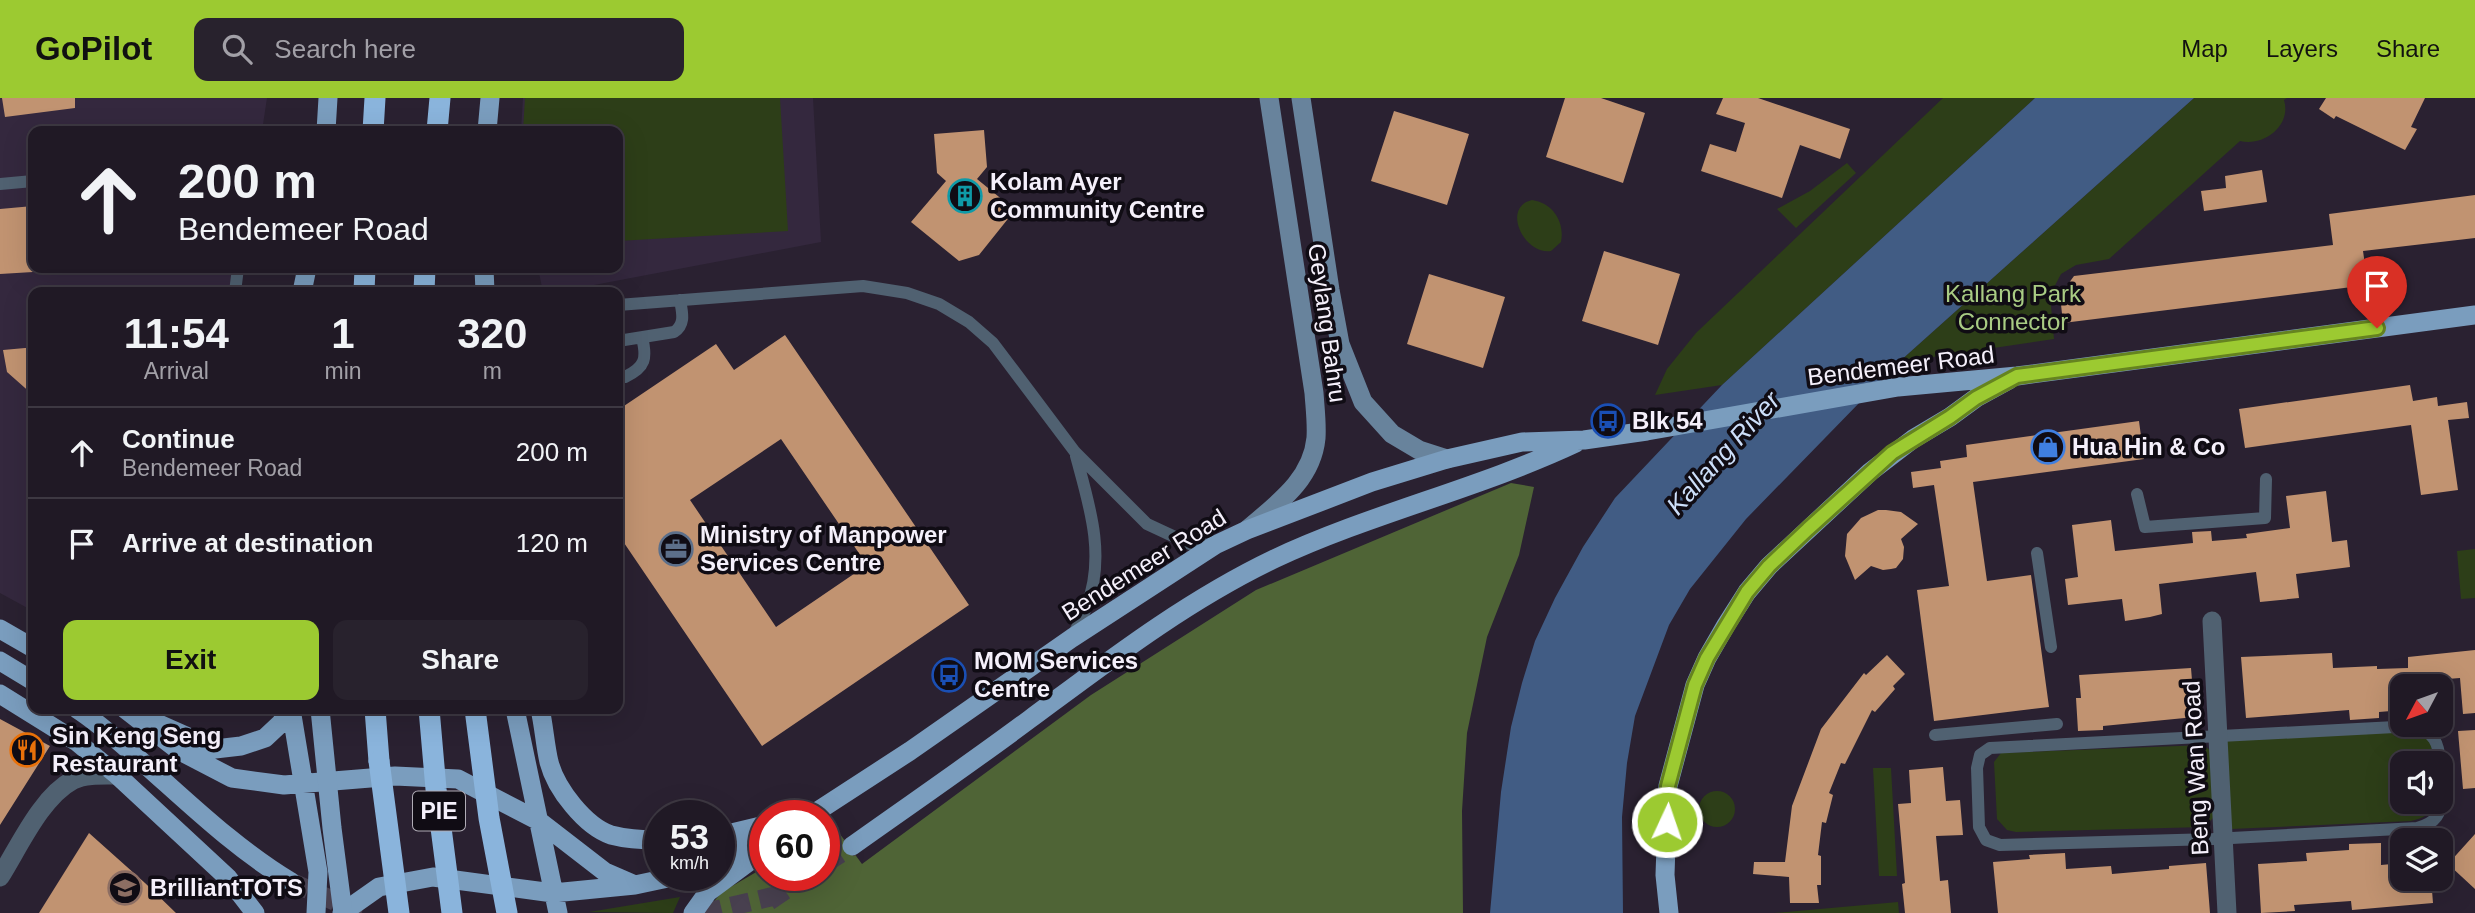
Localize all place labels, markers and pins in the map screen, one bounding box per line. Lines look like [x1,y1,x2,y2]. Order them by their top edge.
place label: Kolam Ayer Community Centre [990,168,1205,223]
building icon: Kolam Ayer Community Centre [946,177,984,215]
pin [2347,256,2407,328]
bus stop icon: Blk 54 [1589,402,1627,440]
place label: Blk 54 [1632,407,1703,434]
shop icon: Hua Hin & Co [2029,428,2067,466]
place label: Hua Hin & Co [2072,433,2225,460]
place label: Ministry of Manpower Services Centre [700,521,947,576]
office icon: Ministry of Manpower Services Centre [657,530,695,568]
place label: MOM Services Centre [974,647,1138,702]
bus stop icon: MOM Services Centre [930,656,968,694]
place label: Sin Keng Seng Restaurant [52,722,221,777]
restaurant icon: Sin Keng Seng Restaurant [8,731,46,769]
school or university icon: BrilliantTOTS [106,869,144,907]
place label: BrilliantTOTS [150,874,303,901]

